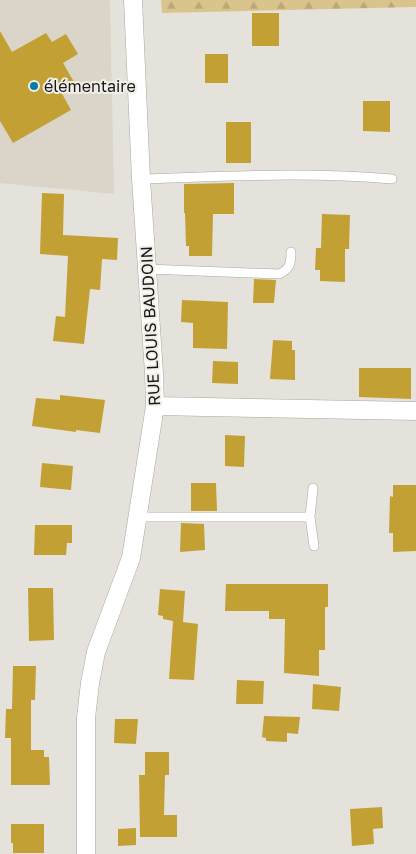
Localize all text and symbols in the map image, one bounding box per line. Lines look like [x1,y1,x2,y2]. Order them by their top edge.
place label: élémentaire [44,76,136,96]
marker: élémentaire [28,80,40,92]
street label: RUE LOUIS BAUDOIN [136,246,164,406]

